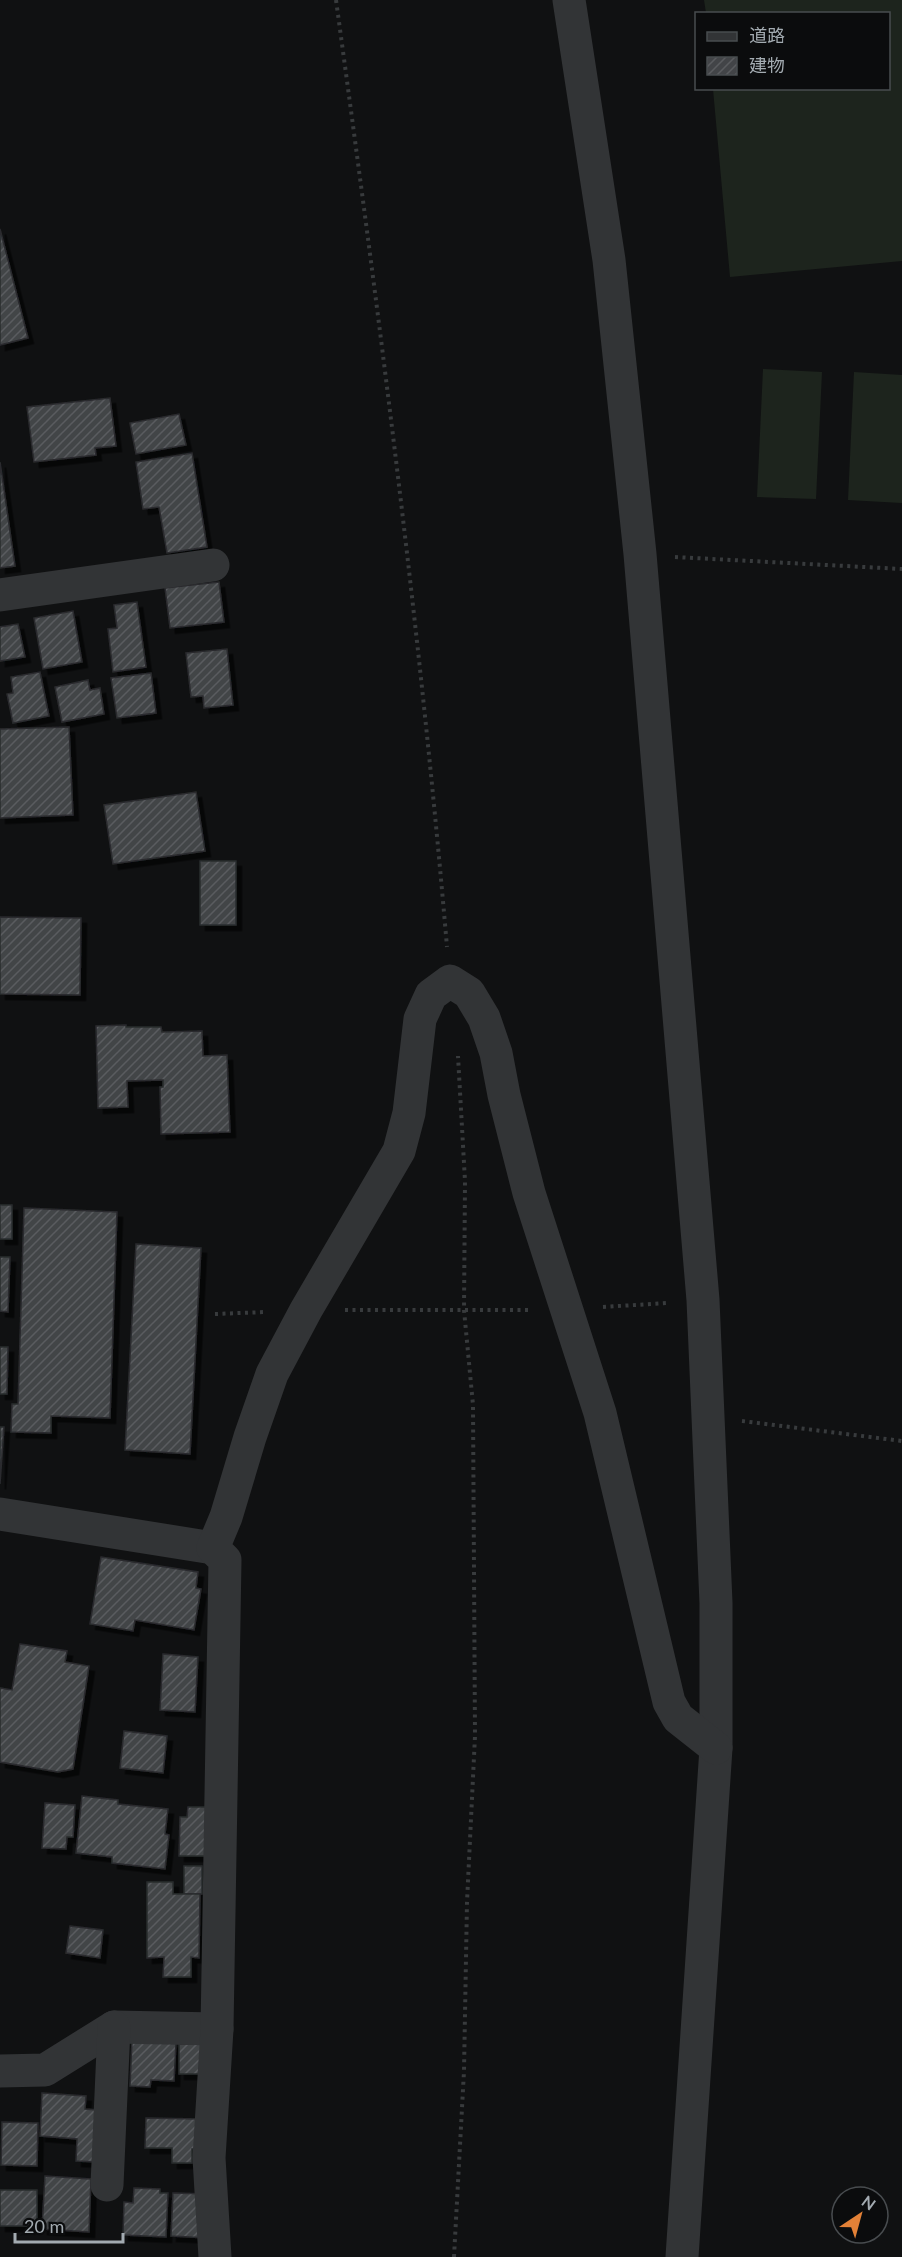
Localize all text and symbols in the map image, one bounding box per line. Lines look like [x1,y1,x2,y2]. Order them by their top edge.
legend [695,12,890,90]
text: 道路 [749,24,785,46]
text: 建物 [749,54,785,76]
north arrow [830,2185,890,2245]
text: N [859,2191,880,2214]
scale bar [15,2206,123,2244]
text: 20 m [24,2215,64,2237]

